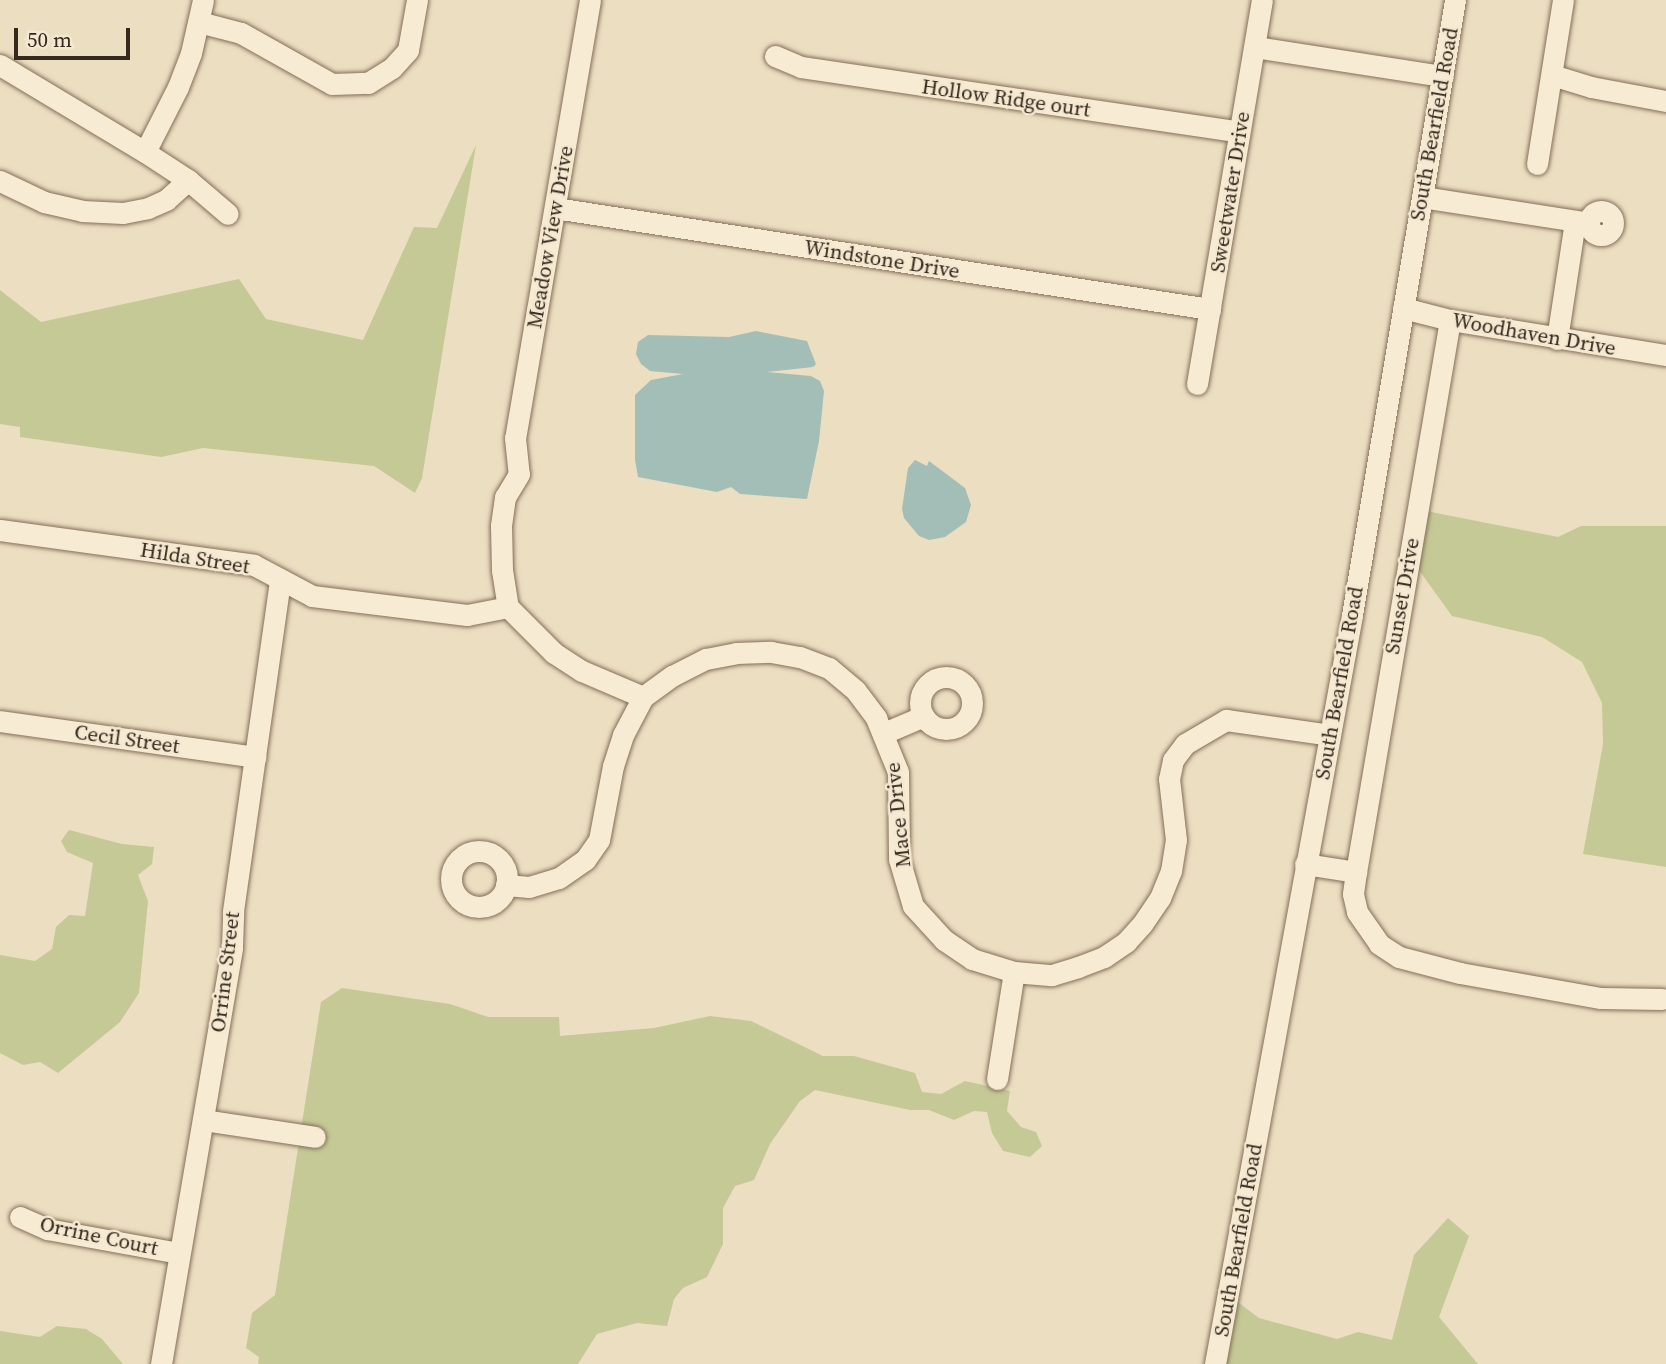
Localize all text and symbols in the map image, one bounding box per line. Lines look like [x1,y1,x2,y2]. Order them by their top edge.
scale bar [18,14,133,58]
text: 50 m [27,25,72,54]
street label: South Bearfield Road [1405,25,1463,223]
street label: Hollow Ridge ourt [920,74,1092,122]
street label: Sweetwater Drive [1205,110,1255,274]
street label: Meadow View Drive [521,143,579,331]
street label: Windstone Drive [802,234,962,284]
street label: Woodhaven Drive [1450,307,1618,361]
street label: Sunset Drive [1379,536,1425,656]
street label: Hilda Street [138,537,252,579]
street label: South Bearfield Road [1310,584,1368,782]
street label: Cecil Street [73,719,181,759]
street label: Mace Drive [880,761,916,869]
street label: Orrine Street [205,910,245,1034]
street label: South Bearfield Road [1209,1141,1267,1339]
street label: Orrine Court [38,1211,160,1261]

